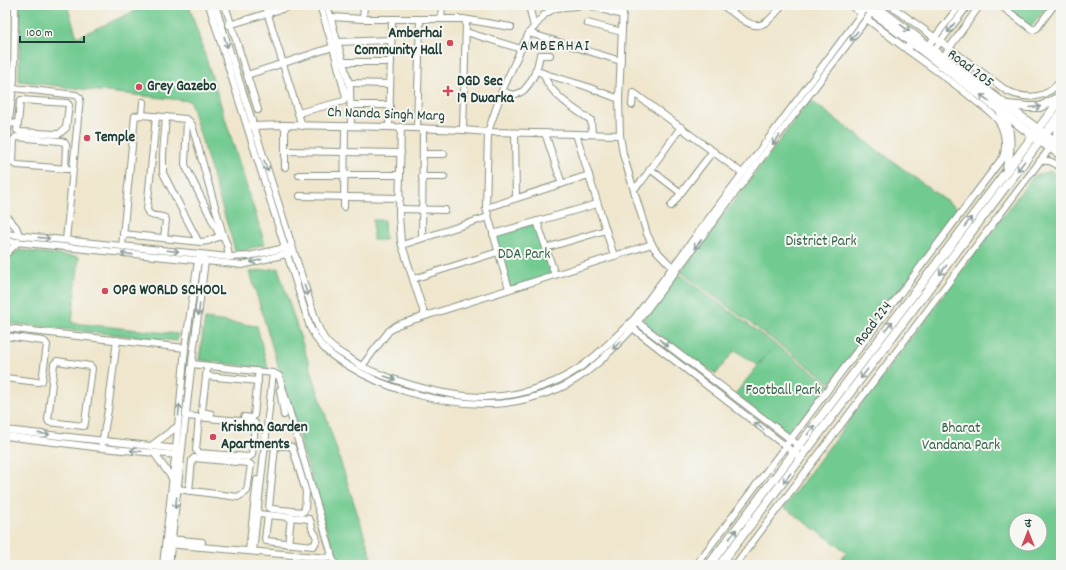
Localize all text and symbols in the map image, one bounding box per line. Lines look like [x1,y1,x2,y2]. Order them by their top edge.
scale bar [20,18,84,44]
one-way arrow [947,22,956,33]
place label: Amberhai Community Hall [354,23,442,62]
one-way arrow [899,24,910,33]
text: 100 m [26,25,53,42]
one-way arrow [850,31,858,42]
district label: AMBERHAI [520,35,590,58]
one-way arrow [223,36,231,48]
marker: Amberhai Community Hall [445,38,455,48]
street label: Road 205 [942,44,998,94]
place label: DGD Sec 19 Dwarka [457,71,515,110]
place label: Grey Gazebo [147,76,217,98]
marker: Grey Gazebo [134,82,144,92]
marker: DGD Sec 19 Dwarka [442,85,454,97]
one-way arrow [980,94,991,103]
street label: Ch Nanda Singh Marg [327,102,445,128]
one-way arrow [1028,103,1041,110]
place label: Temple [95,127,135,149]
marker: Temple [82,133,92,143]
one-way arrow [772,134,780,145]
one-way arrow [263,159,270,172]
one-way arrow [1017,160,1025,171]
one-way arrow [963,217,972,228]
park label: District Park [785,231,857,253]
one-way arrow [37,234,50,241]
one-way arrow [693,238,702,249]
park label: DDA Park [498,244,550,266]
one-way arrow [166,247,179,255]
one-way arrow [121,250,134,257]
one-way arrow [250,258,263,266]
one-way arrow [939,264,947,275]
place label: OPG WORLD SCHOOL [113,280,227,302]
one-way arrow [303,283,310,296]
marker: OPG WORLD SCHOOL [100,286,110,296]
street label: Road 224 [850,297,898,351]
one-way arrow [195,303,203,316]
one-way arrow [885,321,894,332]
one-way arrow [658,339,669,347]
one-way arrow [612,340,622,350]
one-way arrow [860,368,869,379]
one-way arrow [384,375,397,382]
park label: Football Park [745,380,821,402]
one-way arrow [176,404,183,417]
place label: Krishna Garden Apartments [221,417,308,456]
park label: Bharat Vandana Park [922,418,1000,457]
one-way arrow [754,422,765,430]
one-way arrow [807,425,815,436]
one-way arrow [37,430,50,438]
marker: Krishna Garden Apartments [208,432,218,442]
one-way arrow [130,448,143,455]
one-way arrow [782,472,791,483]
one-way arrow [173,496,180,509]
north arrow [1008,512,1048,552]
text: उ [1024,516,1032,532]
one-way arrow [729,528,737,539]

